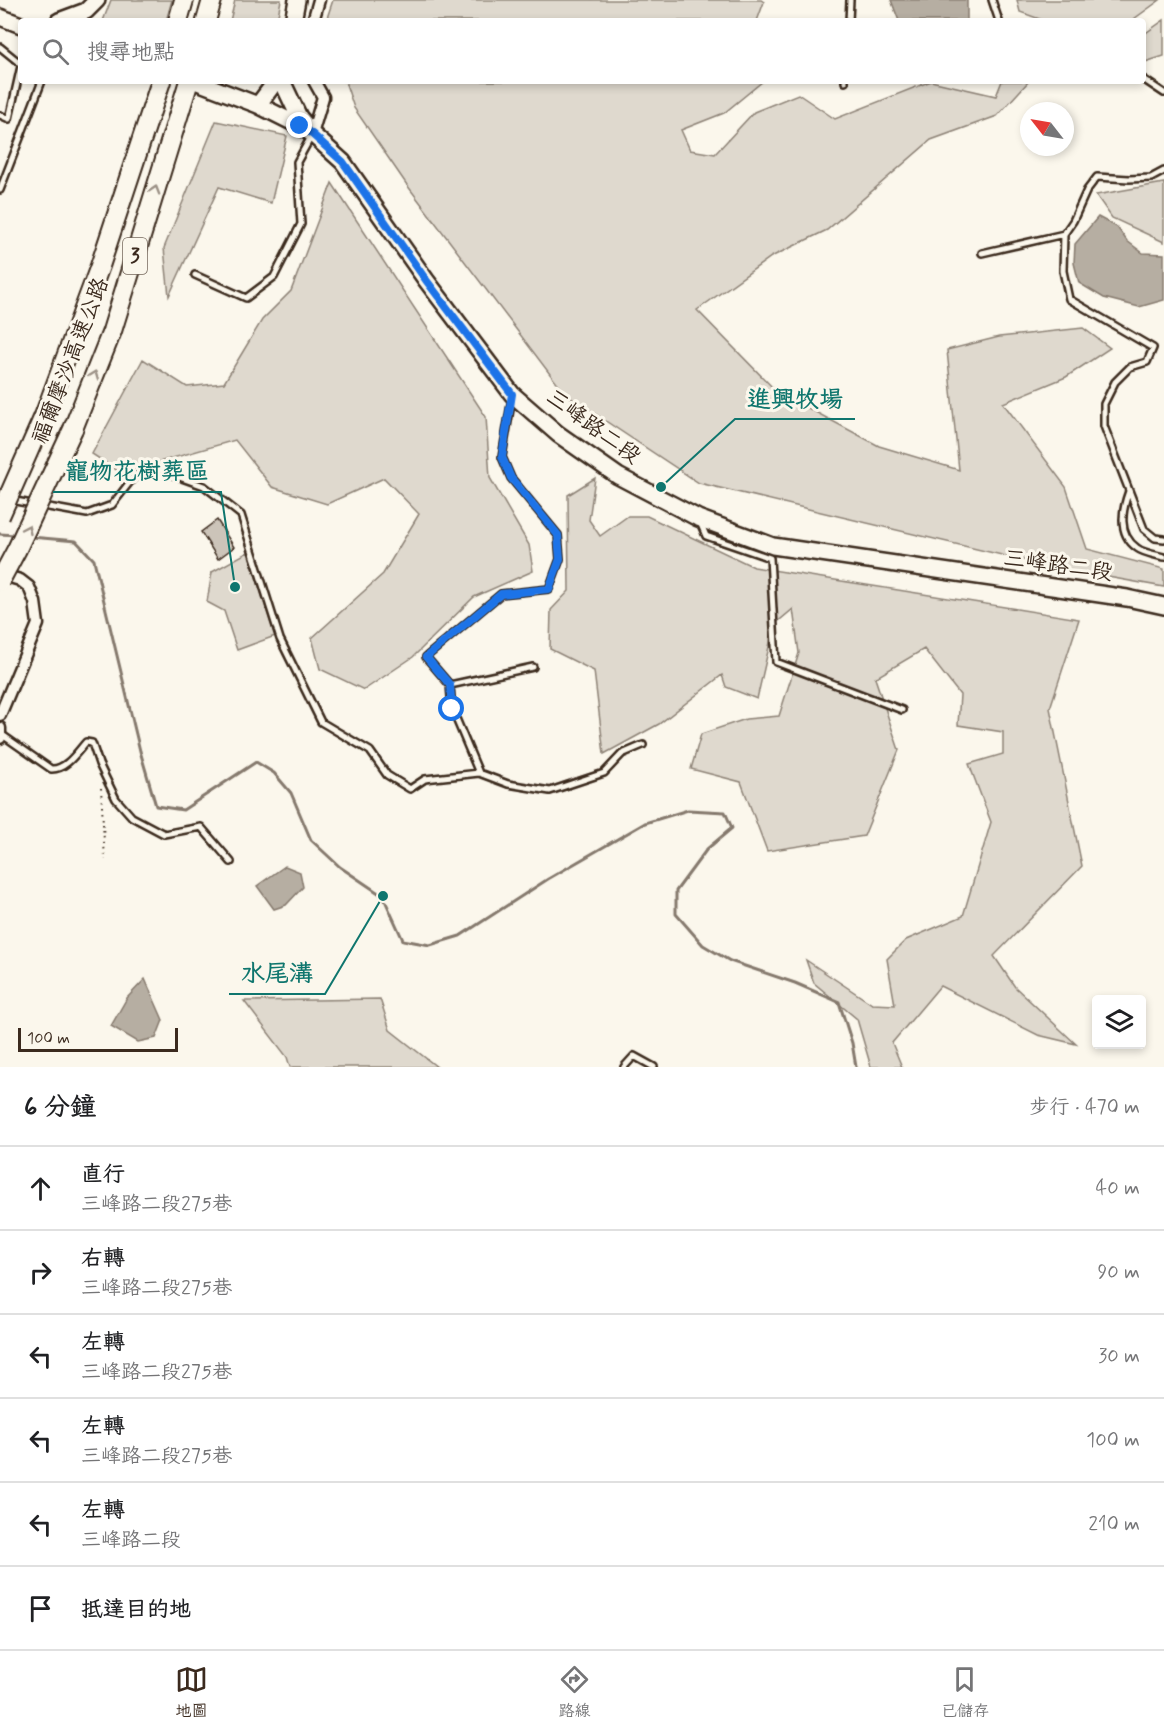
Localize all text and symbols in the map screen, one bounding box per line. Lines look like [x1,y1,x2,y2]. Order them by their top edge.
search box [18,18,1146,84]
icon: search [39,35,72,68]
text: 搜尋地點 [87,39,175,67]
north arrow [1020,102,1074,156]
route end [286,112,312,138]
one-way arrow [148,185,161,196]
road number: 3 [123,238,147,274]
street label: 福爾摩沙高速公路 [26,274,116,448]
one-way arrow [87,370,100,380]
callout: 進興牧場 [735,377,855,419]
street label: 三峰路二段 [540,383,646,471]
text: 進興牧場 [747,385,843,416]
callout: 寵物花樹葬區 [53,450,221,492]
text: 寵物花樹葬區 [65,457,209,488]
one-way arrow [19,525,31,536]
street label: 三峰路二段 [1002,544,1114,588]
route start [438,695,464,721]
callout: 水尾溝 [229,952,325,994]
text: 水尾溝 [241,959,313,990]
map controls [1092,995,1146,1049]
button: layers [1092,995,1146,1049]
scale bar [18,1025,178,1052]
text: 100 m [27,1028,70,1049]
text: 6 分鐘 [24,1091,96,1125]
text: 步行 · 470 m [1030,1094,1140,1121]
text: 直行 [81,1161,125,1189]
icon: ahead [24,1172,57,1205]
text: 40 m [1096,1175,1140,1202]
text: 三峰路二段275巷 [81,1191,232,1218]
text: 右轉 [81,1245,125,1273]
icon: right [24,1256,57,1289]
text: 90 m [1097,1259,1140,1286]
text: 三峰路二段275巷 [81,1275,232,1302]
text: 左轉 [81,1329,125,1357]
icon: left [24,1340,57,1373]
text: 30 m [1098,1343,1140,1370]
text: 三峰路二段275巷 [81,1359,232,1386]
text: 左轉 [81,1413,125,1441]
icon: left [24,1424,57,1457]
text: 100 m [1086,1427,1140,1454]
text: 三峰路二段275巷 [81,1443,232,1470]
text: 左轉 [81,1497,125,1525]
icon: left [24,1508,57,1541]
text: 210 m [1088,1511,1140,1538]
text: 三峰路二段 [81,1527,181,1554]
icon: arrive [24,1592,57,1625]
text: 抵達目的地 [81,1596,191,1624]
tab: 地圖 [175,1663,208,1722]
tab: 路線 [558,1663,591,1722]
tab: 已儲存 [941,1663,989,1722]

